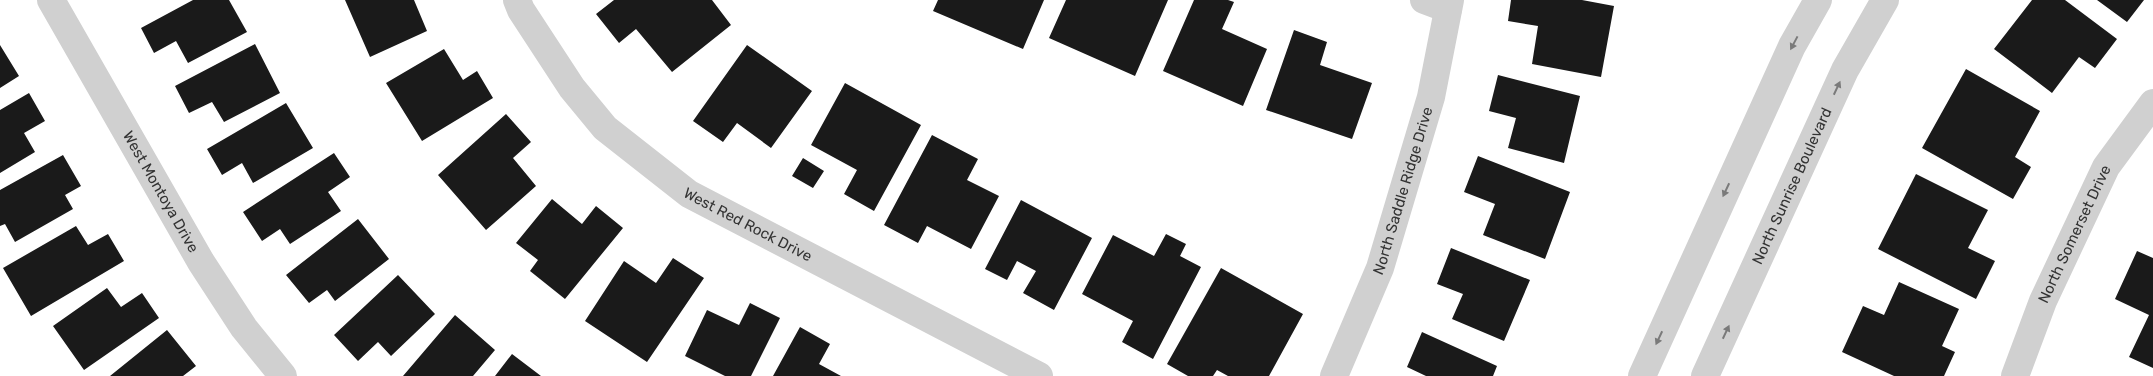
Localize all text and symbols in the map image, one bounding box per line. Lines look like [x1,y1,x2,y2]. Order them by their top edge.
one-way arrow [1790,35,1798,50]
one-way arrow [1833,81,1841,95]
street label: North Saddle Ridge Drive [1369,105,1437,278]
street label: North Sunrise Boulevard [1748,105,1836,267]
street label: West Montoya Drive [119,128,203,256]
street label: North Somerset Drive [2034,162,2115,306]
one-way arrow [1722,183,1730,197]
street label: West Red Rock Drive [681,184,815,265]
one-way arrow [1722,325,1730,339]
one-way arrow [1654,331,1662,345]

